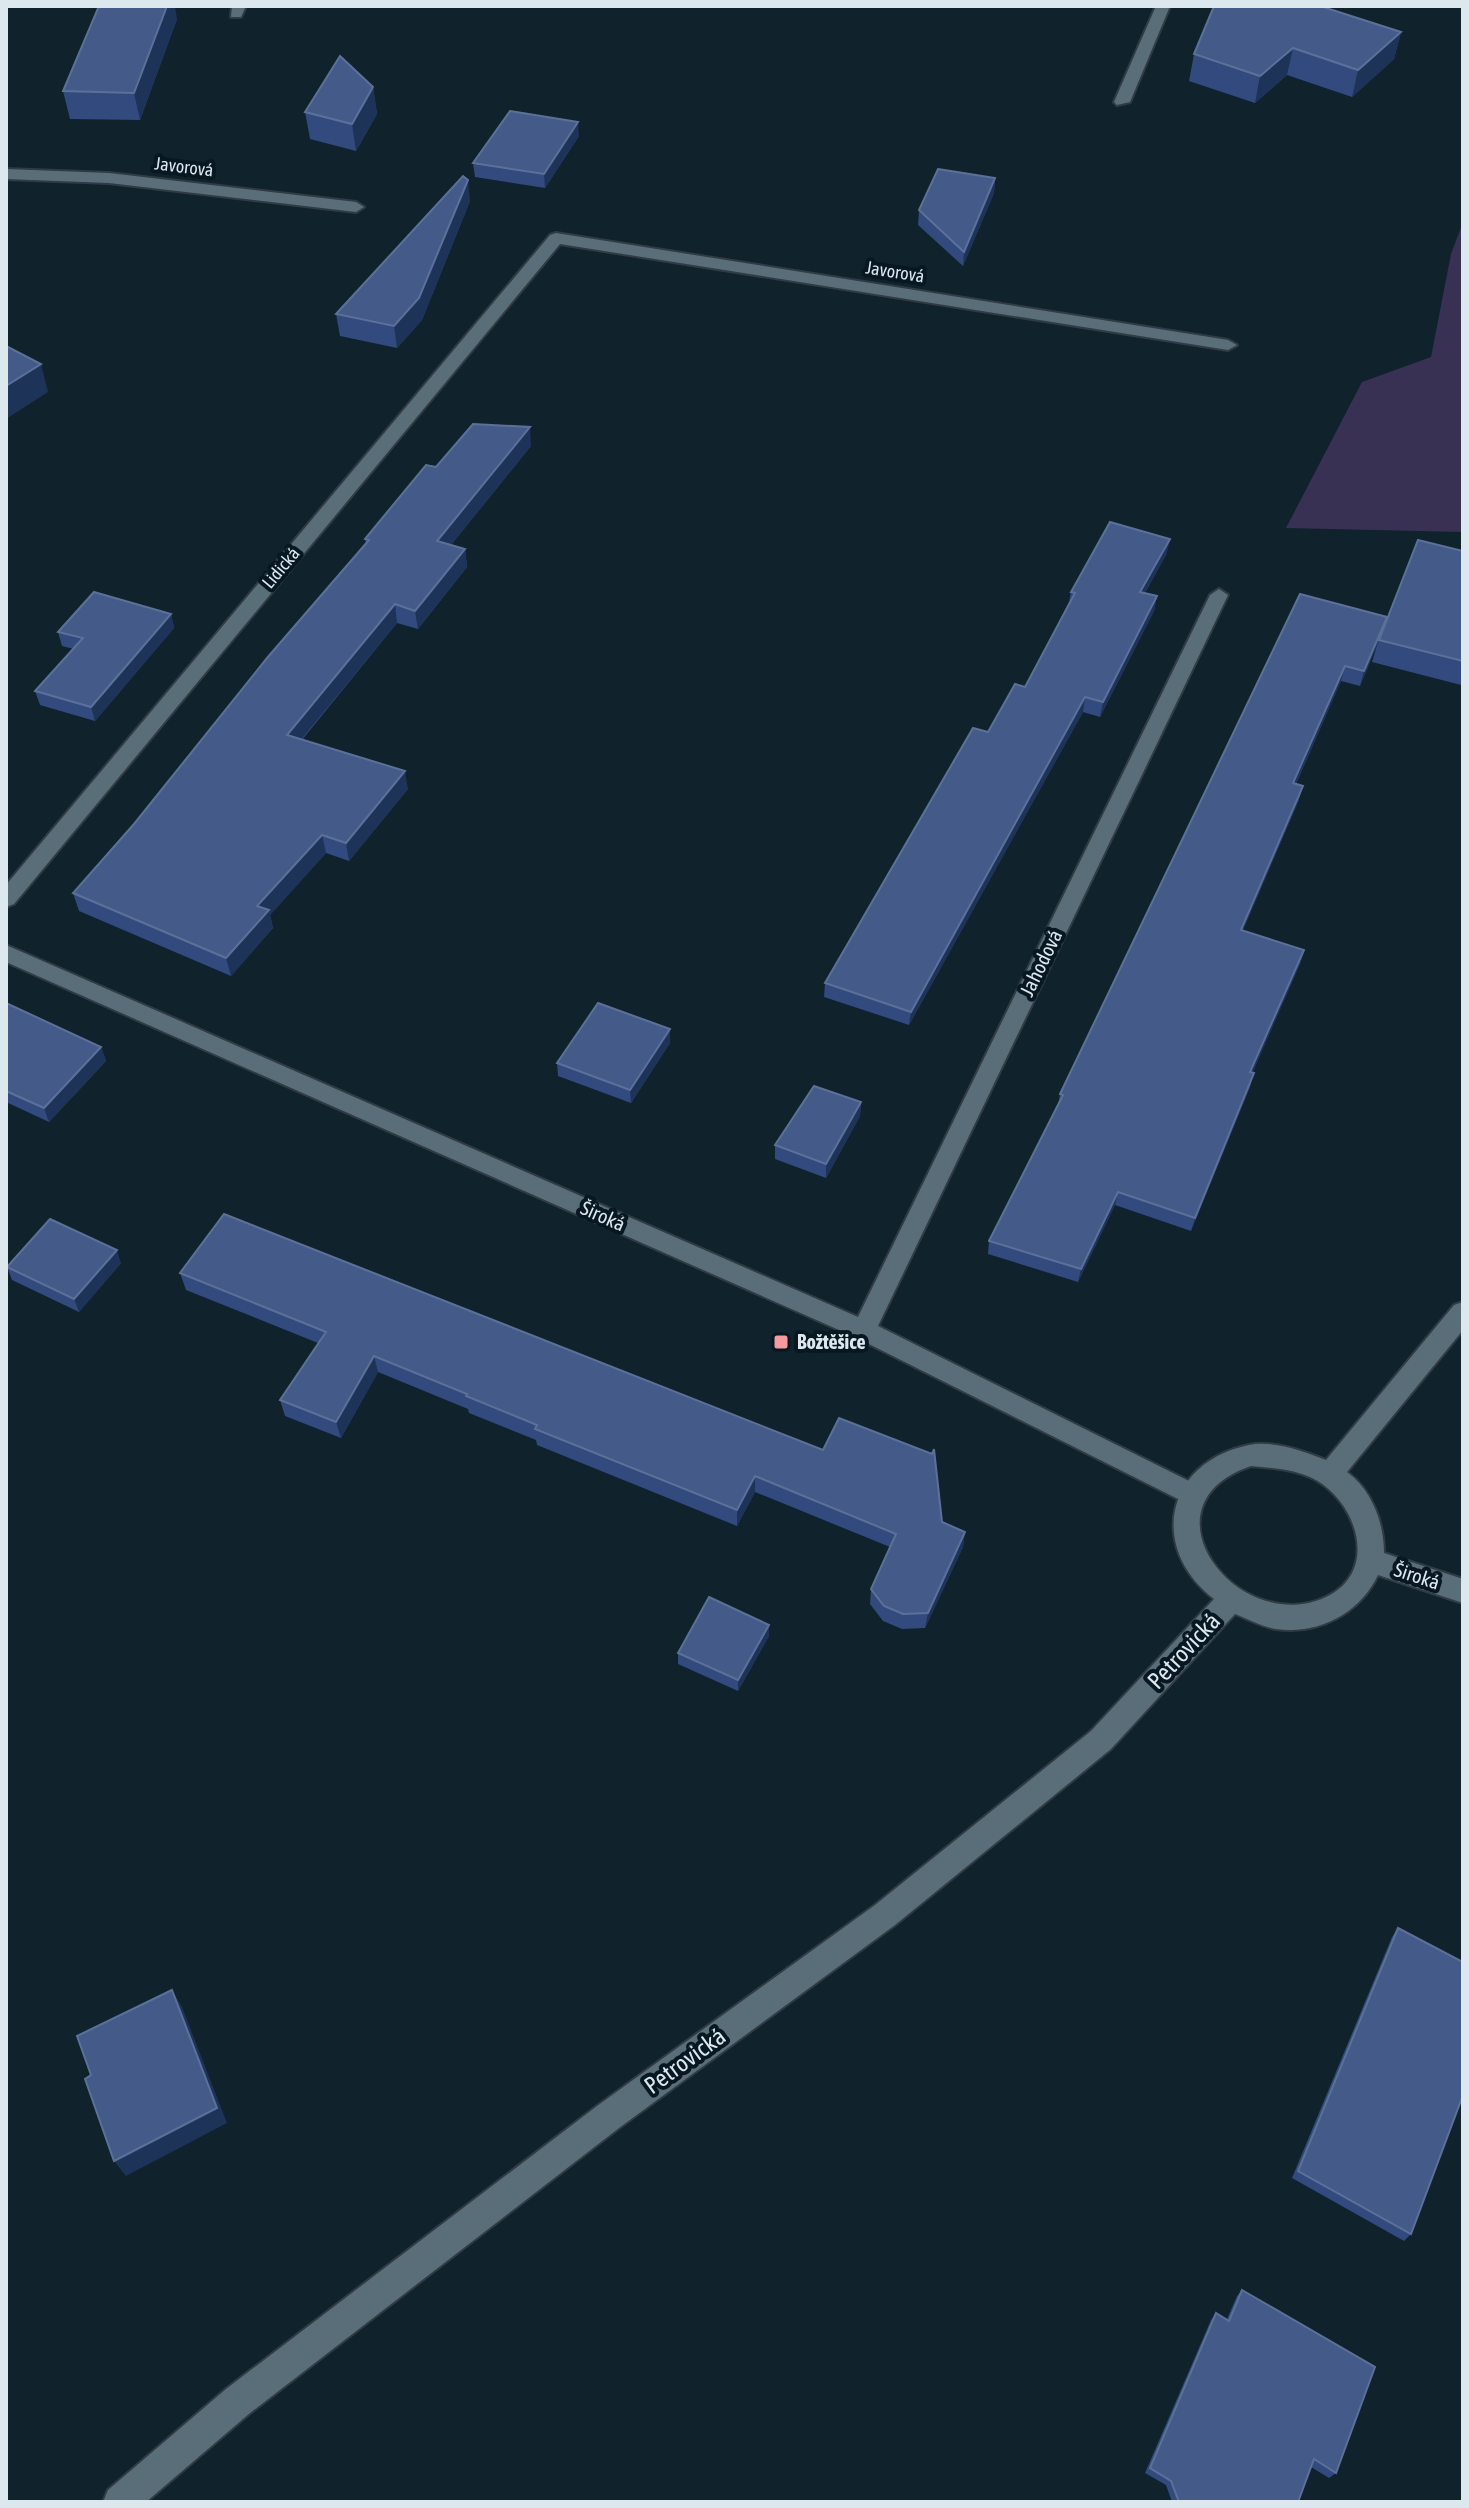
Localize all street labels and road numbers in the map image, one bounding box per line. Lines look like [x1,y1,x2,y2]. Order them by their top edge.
street label: Javorová [153,152,215,181]
street label: Javorová [864,257,926,286]
street label: Lidická [258,543,304,592]
street label: Jahodová [1015,926,1066,1000]
street label: Široká [577,1196,629,1235]
street label: Široká [1392,1557,1443,1594]
street label: Petrovická [1142,1607,1225,1694]
street label: Petrovická [639,2022,730,2099]

